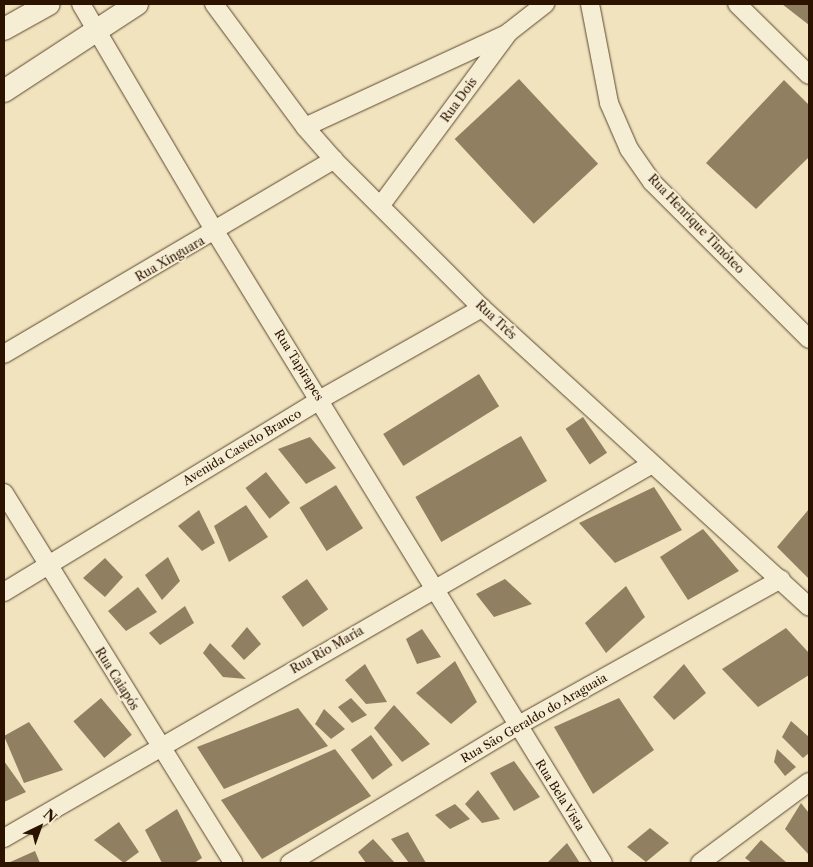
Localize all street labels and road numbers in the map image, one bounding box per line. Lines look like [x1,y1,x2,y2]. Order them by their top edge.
street label: Rua Dois [438,75,480,125]
street label: Rua Henrique Timóteo [645,171,747,277]
street label: Rua Xinguara [133,233,207,285]
street label: Rua Três [473,297,519,343]
street label: Rua Tapirapes [271,327,327,403]
street label: Avenida Castelo Branco [180,406,304,488]
street label: Rua Rio Maria [288,623,366,677]
street label: Rua Caiapós [92,645,142,713]
street label: Rua São Geraldo do Araguaia [458,670,610,766]
street label: Rua Bela Vista [532,756,588,834]

